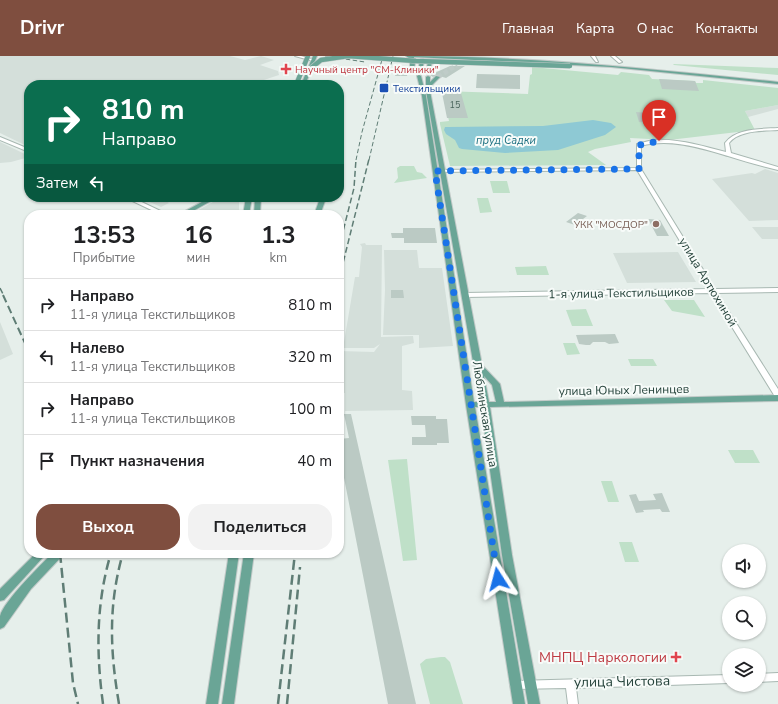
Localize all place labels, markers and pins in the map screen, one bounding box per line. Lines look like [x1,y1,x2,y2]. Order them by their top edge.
marker: Научный центр "СМ-Клиники" [280,63,292,75]
place label: Научный центр "СМ-Клиники" [295,63,439,77]
marker: Текстильщики [378,82,390,94]
place label: Текстильщики [393,82,460,96]
pin [642,100,676,141]
place label: УКК "МОСДОР" [573,218,648,232]
marker: УКК "МОСДОР" [651,219,661,229]
place label: МНПЦ Наркологии [539,648,667,667]
marker: МНПЦ Наркологии [670,651,682,663]

